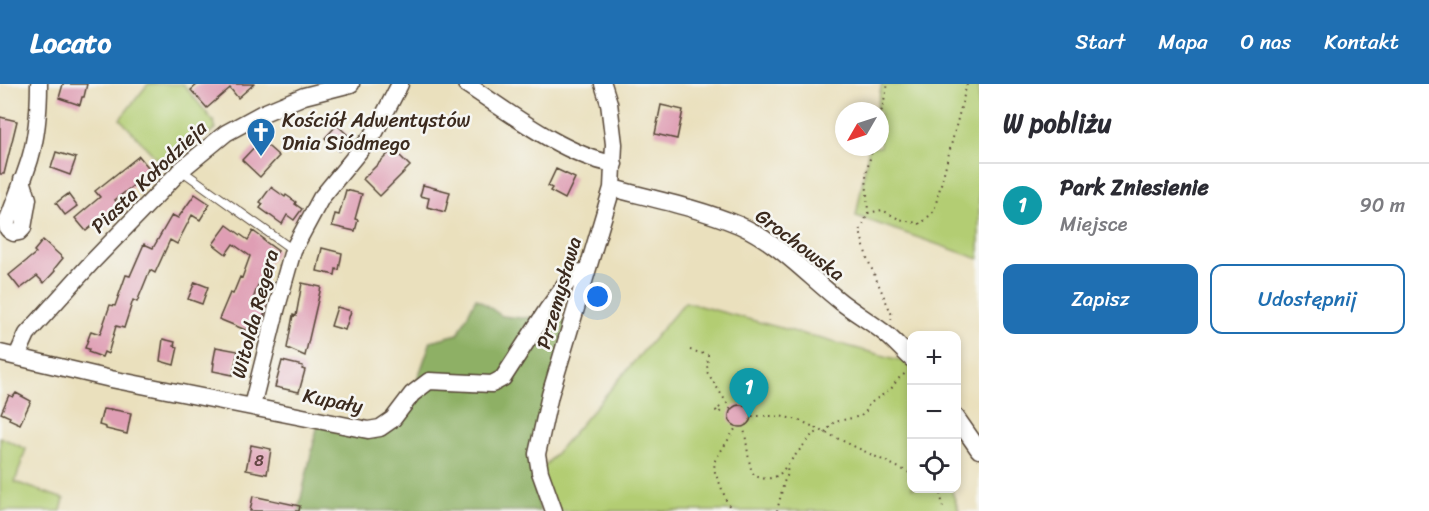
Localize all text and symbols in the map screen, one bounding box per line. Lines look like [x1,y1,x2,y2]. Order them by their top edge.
text: Locato [30,18,111,67]
text: Start [1075,23,1125,61]
text: Mapa [1158,23,1208,61]
text: O nas [1241,23,1291,61]
text: Kontakt [1324,23,1399,61]
text: W pobliżu [1003,100,1112,146]
north arrow [835,102,889,156]
place label: Kościół Adwentystów Dnia Siódmego [282,103,471,161]
street label: Piasta Kołodzieja [82,111,216,242]
church icon: Kościół Adwentystów Dnia Siódmego [245,116,277,158]
text: Park Zniesienie [1060,168,1209,207]
text: 1 [1018,188,1027,223]
text: 90 m [1360,188,1405,223]
street label: Grochowska [747,199,853,291]
text: Miejsce [1060,207,1127,242]
street label: Przemysława [526,233,592,353]
street label: Witolda Regera [221,246,289,382]
button: Zapisz [1003,264,1198,334]
button: Udostępnij [1210,264,1405,334]
your location [583,282,612,311]
map controls [907,331,961,493]
button: + [907,331,961,385]
pin: 1 [730,368,768,418]
street label: Kupały [300,378,367,424]
button: − [907,385,961,439]
button: locate [907,439,961,493]
house number: 8 [254,446,264,475]

